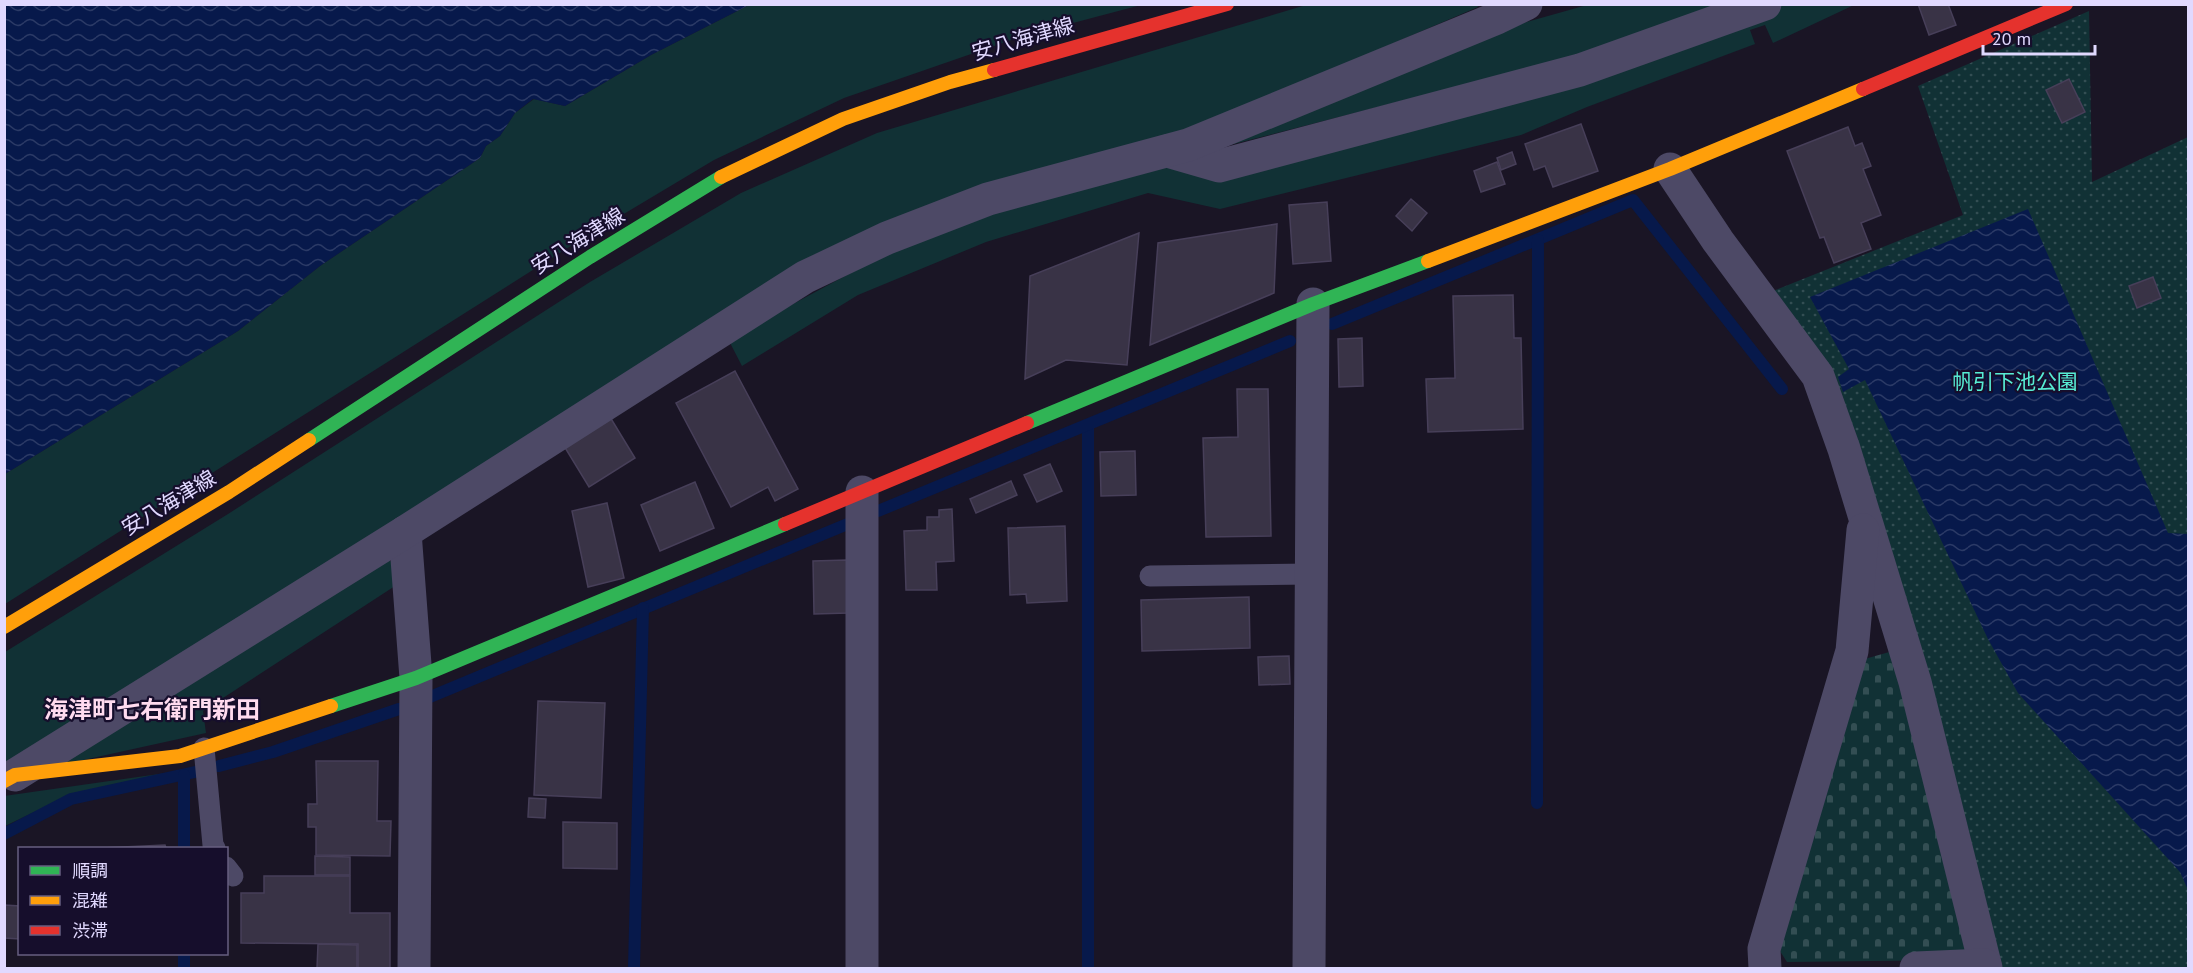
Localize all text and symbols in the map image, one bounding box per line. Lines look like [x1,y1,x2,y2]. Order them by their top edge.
street label: 安八海津線 [969,11,1077,66]
scale bar [1983,18,2096,56]
text: 20 m [1992,27,2031,50]
street label: 安八海津線 [526,201,629,280]
park label: 帆引下池公園 [1952,368,2078,395]
street label: 安八海津線 [117,464,221,541]
district label: 海津町七右衛門新田 [44,694,260,725]
legend [18,847,228,955]
text: 順調 [72,859,108,882]
text: 混雑 [72,889,108,912]
text: 渋滞 [72,919,108,942]

